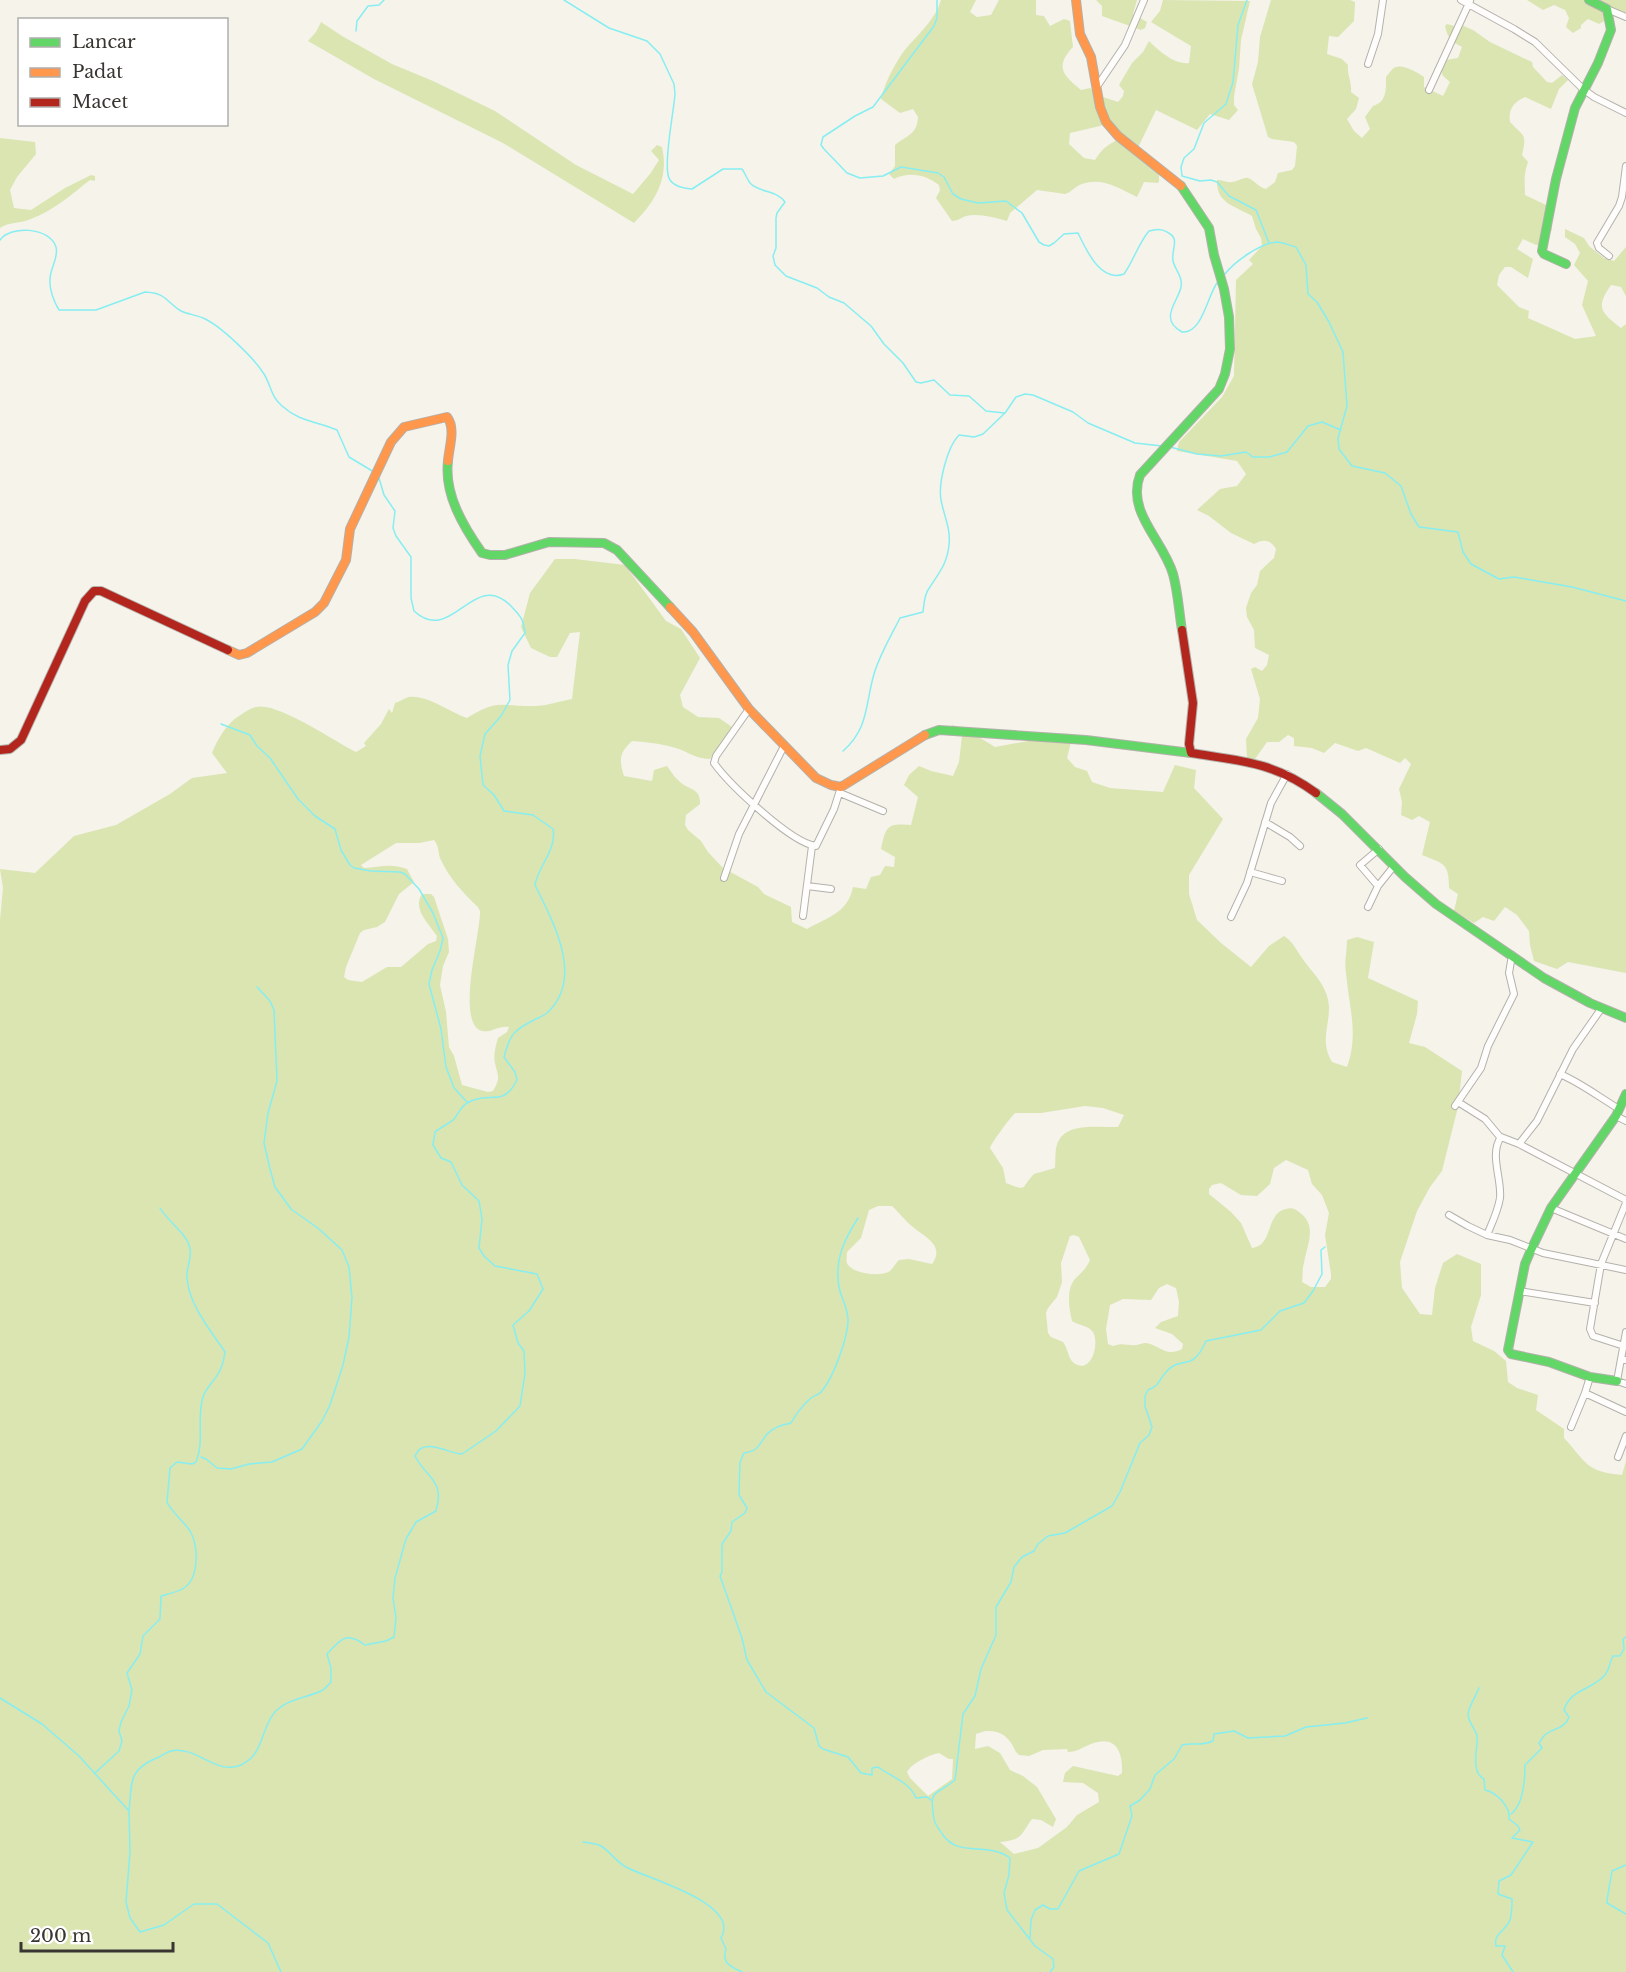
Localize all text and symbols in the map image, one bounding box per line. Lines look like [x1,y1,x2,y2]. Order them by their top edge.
legend [18,18,228,126]
text: Lancar [72,31,136,53]
text: Padat [72,61,123,83]
text: Macet [72,91,129,113]
scale bar [21,1915,172,1953]
text: 200 m [30,1925,91,1947]

